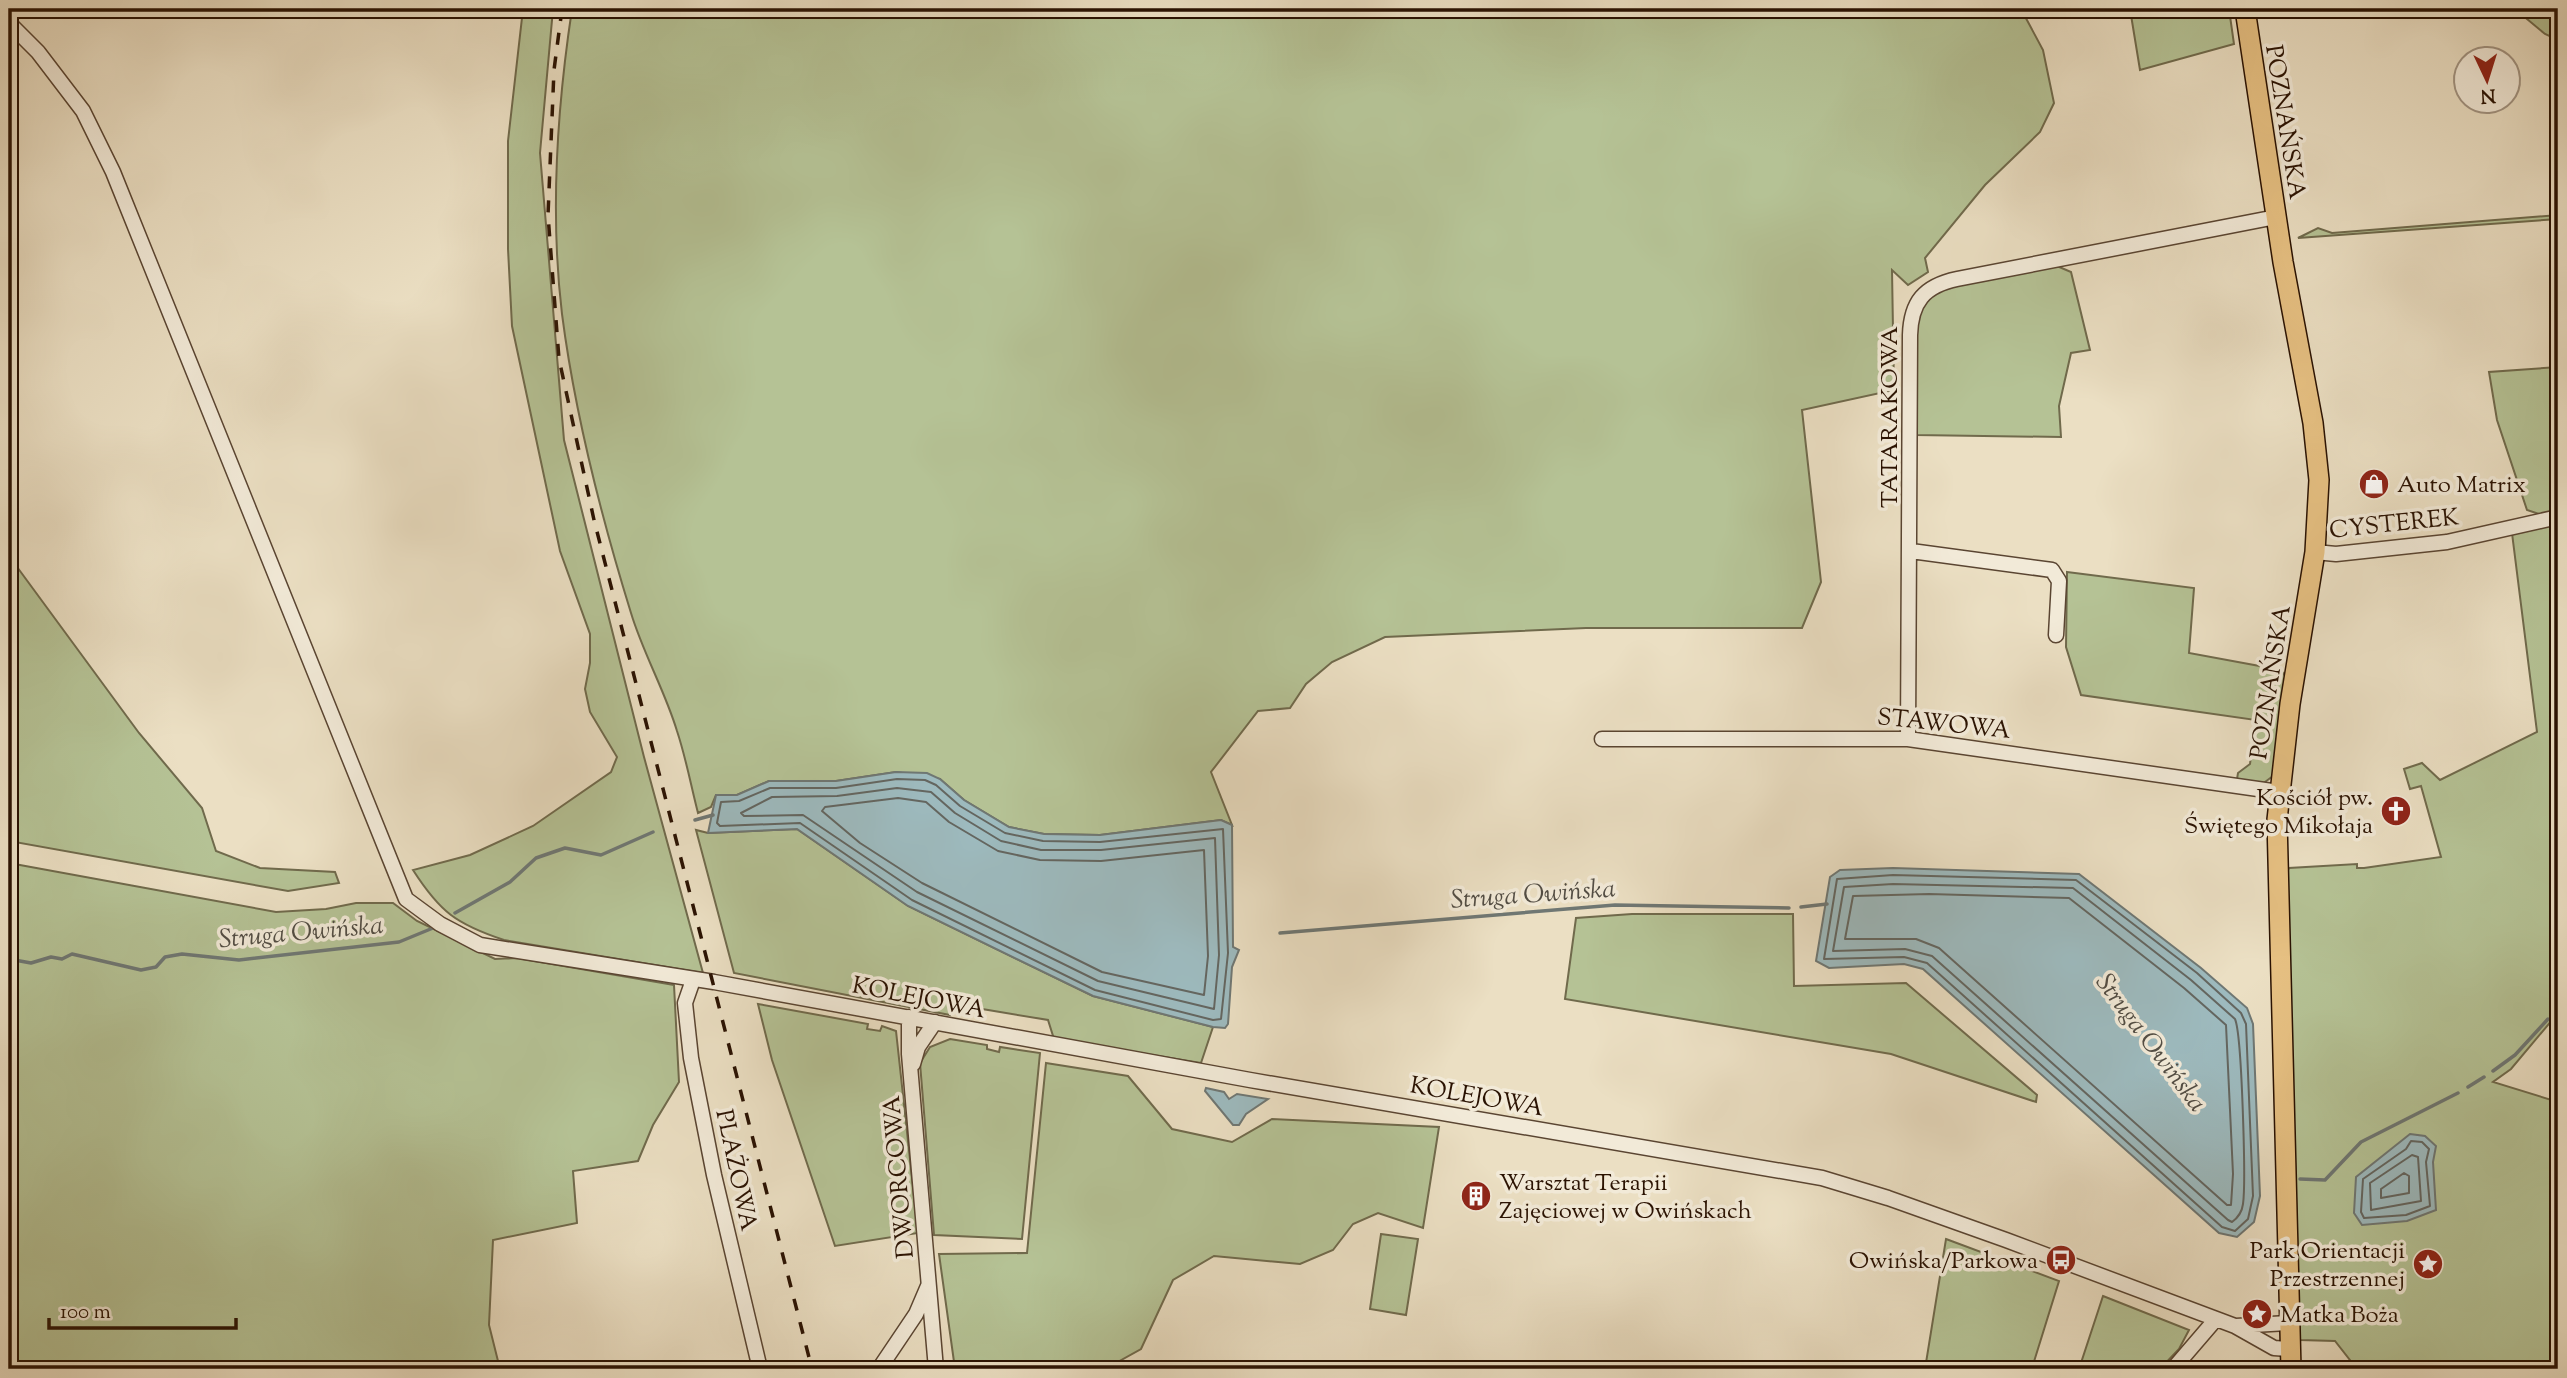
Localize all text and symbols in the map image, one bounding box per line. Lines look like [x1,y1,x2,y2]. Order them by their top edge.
street label: POZNAŃSKA [2255,43,2313,203]
north arrow [2452,46,2522,116]
text: N [2480,80,2497,108]
street label: TATARAKOWA [1874,325,1908,508]
shop icon: Auto Matrix [2357,467,2391,501]
place label: Auto Matrix [2397,469,2526,503]
street label: CYSTEREK [2328,501,2461,549]
street label: POZNAŃSKA [2243,602,2301,762]
street label: STAWOWA [1875,701,2013,749]
place label: Kościół pw. Świętego Mikołaja [2184,782,2373,844]
church icon: Kościół pw. Świętego Mikołaja [2379,794,2413,828]
water label: Struga Owińska [1450,871,1617,920]
water label: Struga Owińska [217,908,385,959]
water label: Struga Owińska [2086,966,2214,1121]
street label: KOLEJOWA [849,969,989,1029]
street label: KOLEJOWA [1407,1069,1547,1127]
street label: DWORCOWA [876,1093,924,1260]
street label: PLAŻOWA [706,1106,765,1235]
place label: Warsztat Terapii Zajęciowej w Owińskach [1499,1167,1752,1229]
building icon: Warsztat Terapii Zajęciowej w Owińskach [1459,1179,1493,1213]
place label: Park Orientacji Przestrzennej [2250,1235,2405,1297]
bus stop icon: Owińska/Parkowa [2044,1243,2078,1277]
place label: Owińska/Parkowa [1849,1245,2038,1279]
place icon: Park Orientacji Przestrzennej [2411,1247,2445,1281]
scale bar [49,1287,236,1331]
place icon: Matka Boża [2240,1297,2274,1331]
text: 100 m [60,1298,111,1328]
place label: Matka Boża [2280,1299,2399,1333]

